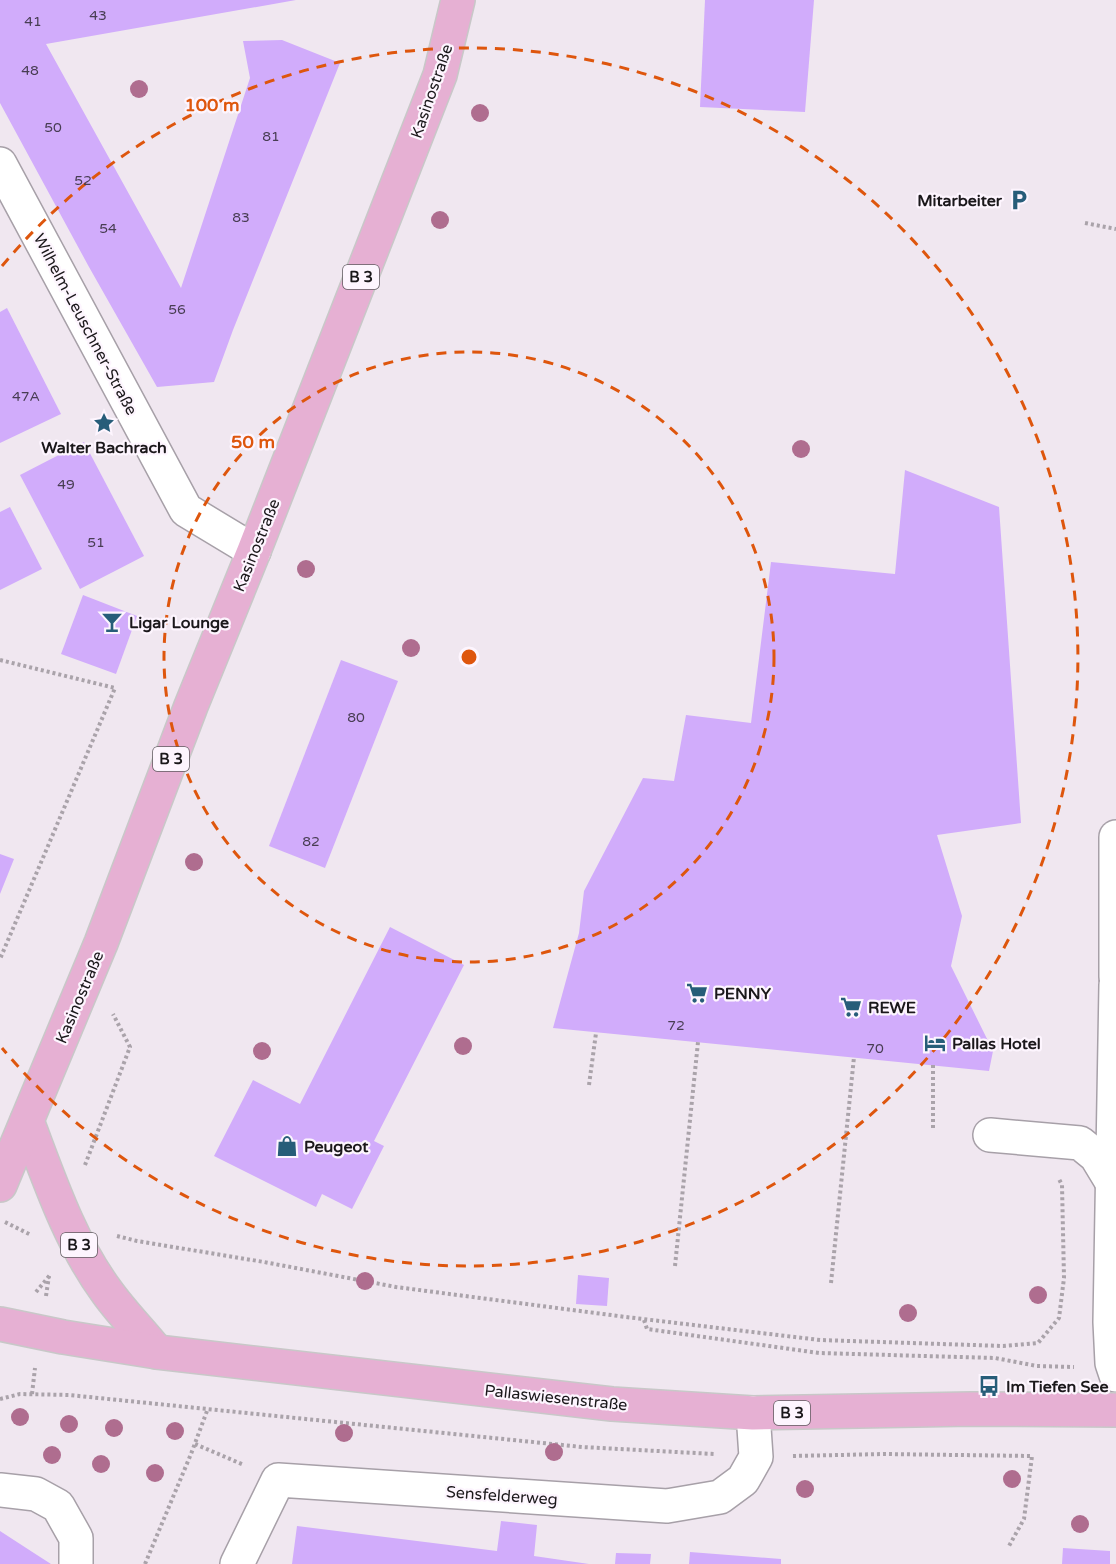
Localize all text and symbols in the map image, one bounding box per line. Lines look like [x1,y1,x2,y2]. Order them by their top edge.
house number: 43 [89,7,107,24]
house number: 41 [24,13,42,30]
street label: Kasinostraße [406,42,457,141]
house number: 48 [21,62,39,79]
text: 100 m [184,94,240,116]
house number: 50 [44,119,62,136]
house number: 81 [262,128,280,145]
house number: 52 [74,172,92,189]
parking icon: Mitarbeiter [1007,188,1031,212]
place label: Mitarbeiter [917,191,1003,211]
house number: 83 [232,209,250,226]
house number: 54 [99,220,117,237]
street label: Wilhelm-Leuschner-Straße [29,230,142,419]
road number: B 3 [343,265,379,289]
house number: 56 [168,301,186,318]
house number: 47A [12,388,40,405]
place icon: Walter Bachrach [92,411,116,435]
text: 50 m [231,431,275,453]
place label: Walter Bachrach [41,438,167,458]
house number: 49 [57,476,75,493]
street label: Kasinostraße [229,496,285,595]
house number: 51 [87,534,105,551]
bar icon: Ligar Lounge [100,610,124,634]
place label: Ligar Lounge [129,613,229,633]
centre of rings [459,647,479,667]
house number: 80 [347,709,365,726]
road number: B 3 [153,747,189,771]
house number: 82 [302,833,320,850]
street label: Kasinostraße [51,948,108,1047]
supermarket icon: PENNY [685,981,709,1005]
place label: PENNY [714,984,772,1004]
supermarket icon: REWE [839,995,863,1019]
place label: REWE [868,998,916,1018]
house number: 72 [667,1017,685,1034]
hotel icon: Pallas Hotel [923,1031,947,1055]
place label: Pallas Hotel [952,1034,1041,1054]
house number: 70 [866,1040,884,1057]
shop icon: Peugeot [275,1134,299,1158]
place label: Peugeot [304,1137,369,1157]
road number: B 3 [61,1233,97,1257]
bus stop icon: Im Tiefen See [977,1374,1001,1398]
place label: Im Tiefen See [1006,1377,1108,1397]
street label: Pallaswiesenstraße [483,1381,628,1415]
road number: B 3 [774,1401,810,1425]
street label: Sensfelderweg [445,1482,559,1510]

